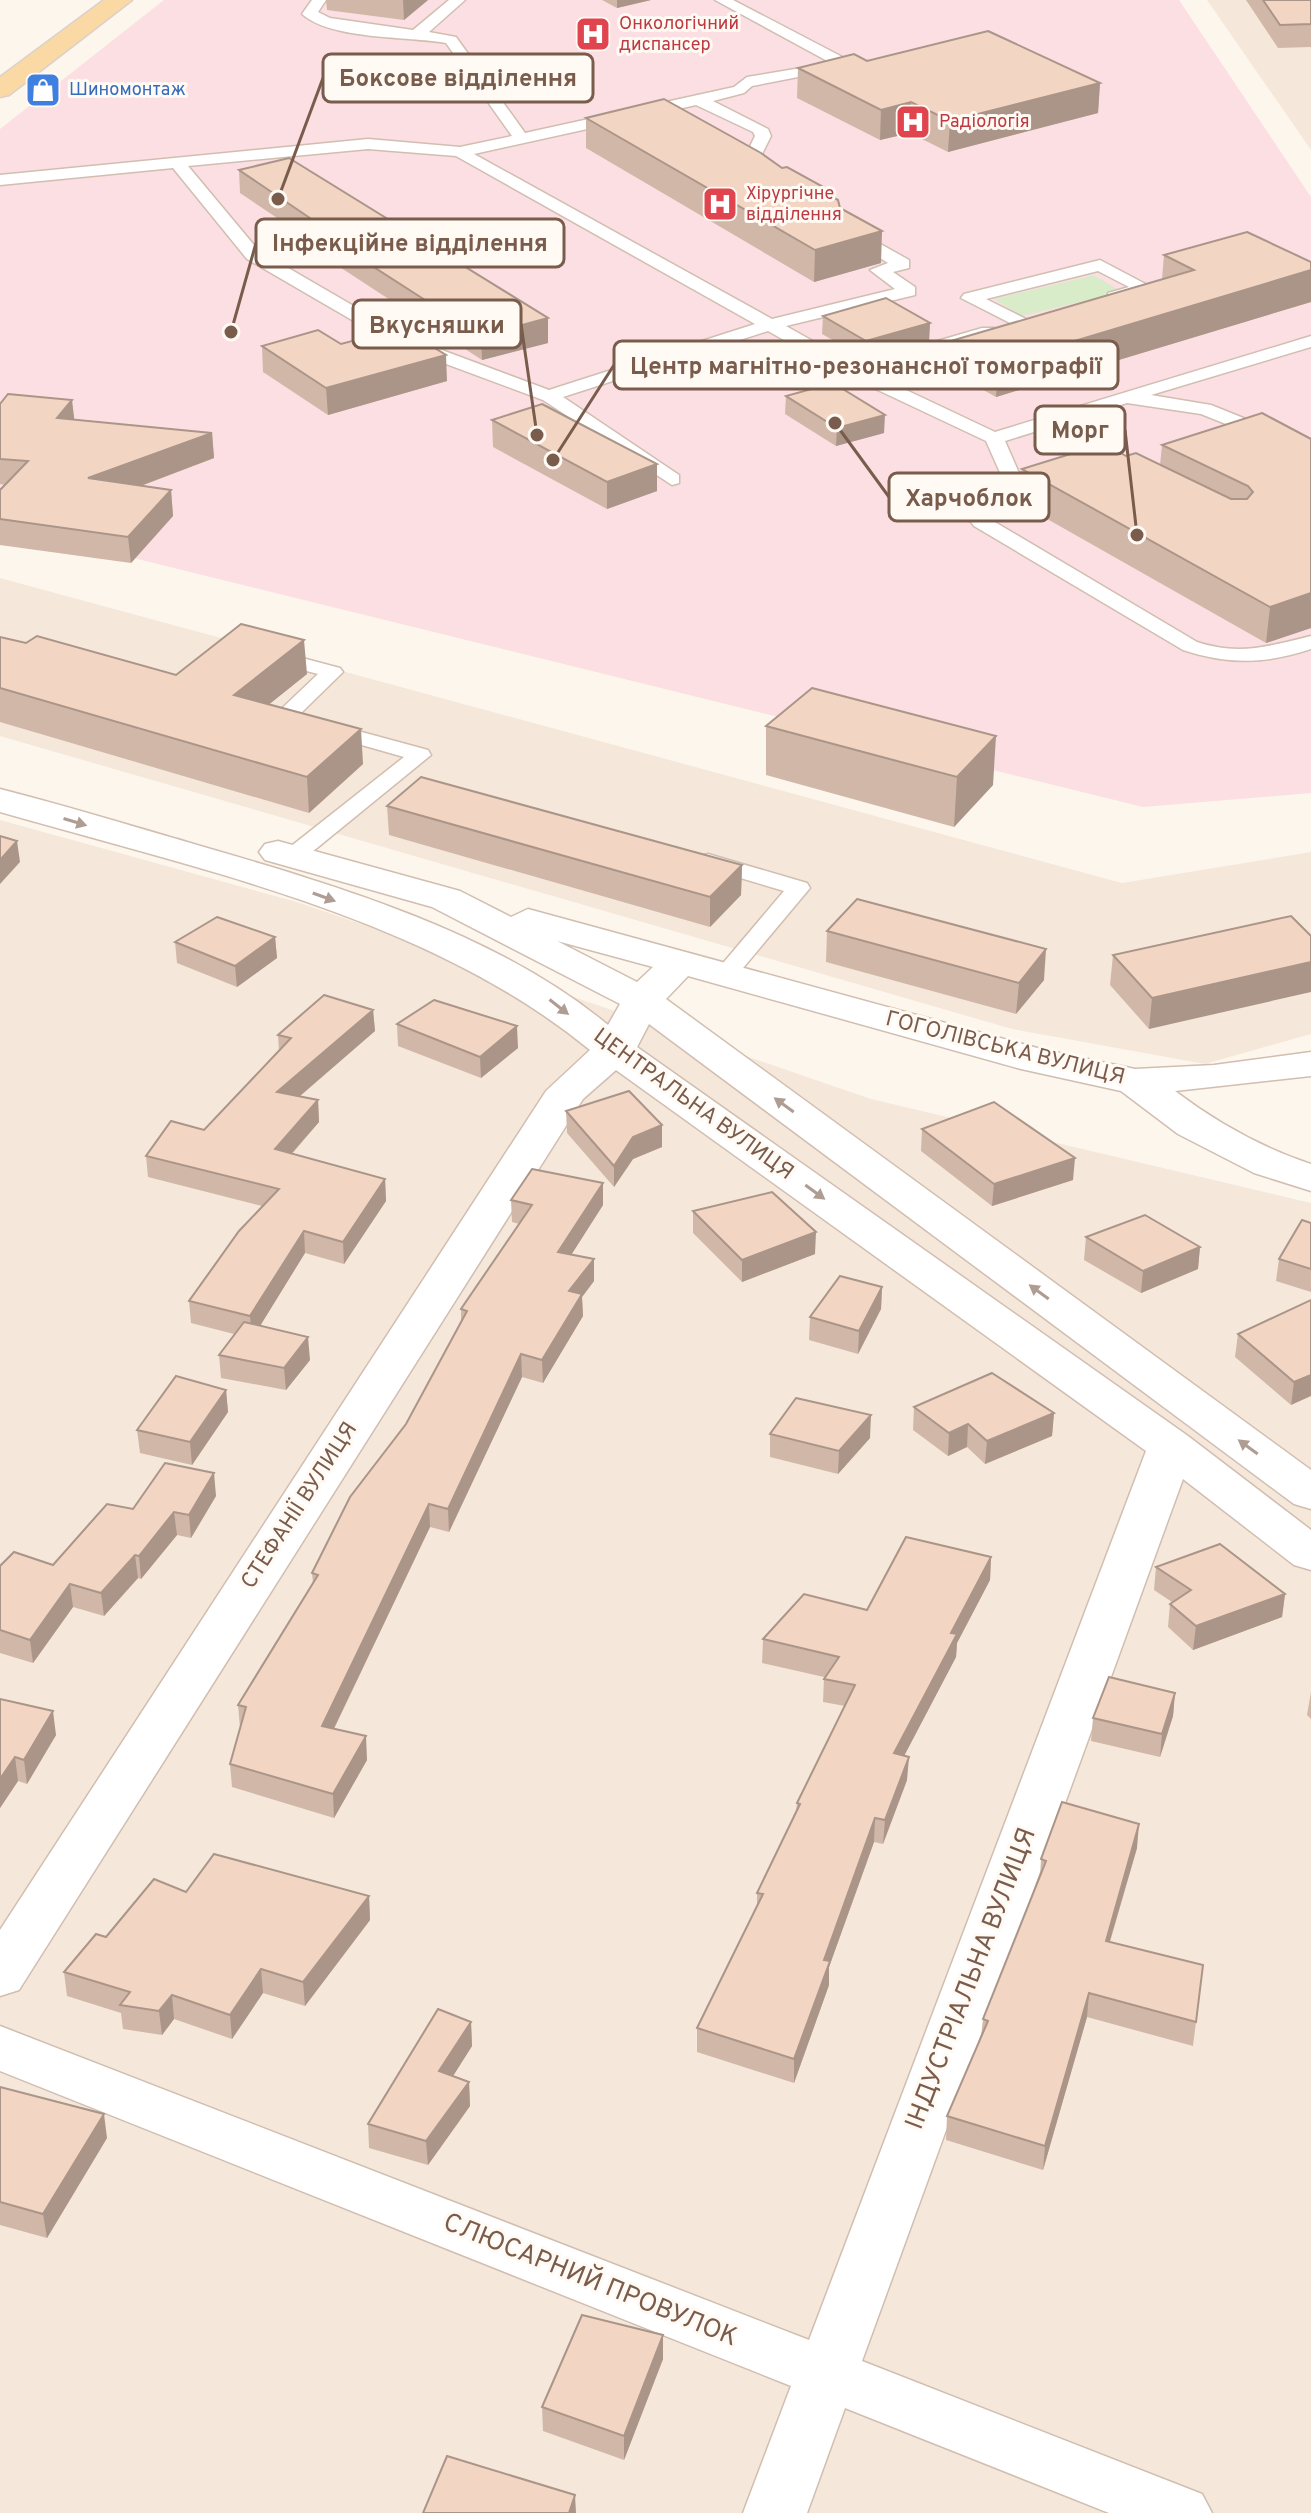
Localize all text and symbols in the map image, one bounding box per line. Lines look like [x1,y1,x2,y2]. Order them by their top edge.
place label: Онкологічний диспансер [619,13,739,57]
hospital icon: Онкологічний диспансер [574,15,612,53]
callout: Боксове відділення [323,54,593,102]
text: Боксове відділення [339,65,577,95]
shop icon: Шиномонтаж [24,71,62,109]
place label: Шиномонтаж [69,79,186,102]
hospital icon: Радіологія [894,103,932,141]
place label: Радіологія [939,111,1029,134]
place label: Хірургічне відділення [746,183,842,227]
hospital icon: Хірургічне відділення [701,185,739,223]
callout: Інфекційне відділення [256,219,564,267]
text: Інфекційне відділення [272,230,548,260]
callout: Вкусняшки [353,300,521,348]
text: Вкусняшки [369,312,505,342]
callout: Центр магнітно-резонансної томографії [614,341,1118,389]
text: Центр магнітно-резонансної томографії [630,353,1103,383]
callout: Морг [1035,406,1125,454]
text: Морг [1051,417,1109,447]
callout: Харчоблок [889,473,1049,521]
text: Харчоблок [905,485,1033,515]
one-way arrow [63,816,87,829]
one-way arrow [312,891,336,904]
one-way arrow [549,998,569,1014]
street label: ГОГОЛІВСЬКА ВУЛИЦЯ [883,1006,1127,1092]
street label: ЦЕНТРАЛЬНА ВУЛИЦЯ [588,1023,798,1187]
one-way arrow [774,1098,795,1113]
one-way arrow [804,1184,825,1199]
one-way arrow [1028,1285,1049,1301]
street label: СТЕФАНІЇ ВУЛИЦЯ [234,1416,364,1594]
one-way arrow [1238,1439,1258,1455]
street label: ІНДУСТРІАЛЬНА ВУЛИЦЯ [899,1823,1045,2135]
street label: СЛЮСАРНИЙ ПРОВУЛОК [438,2205,743,2355]

